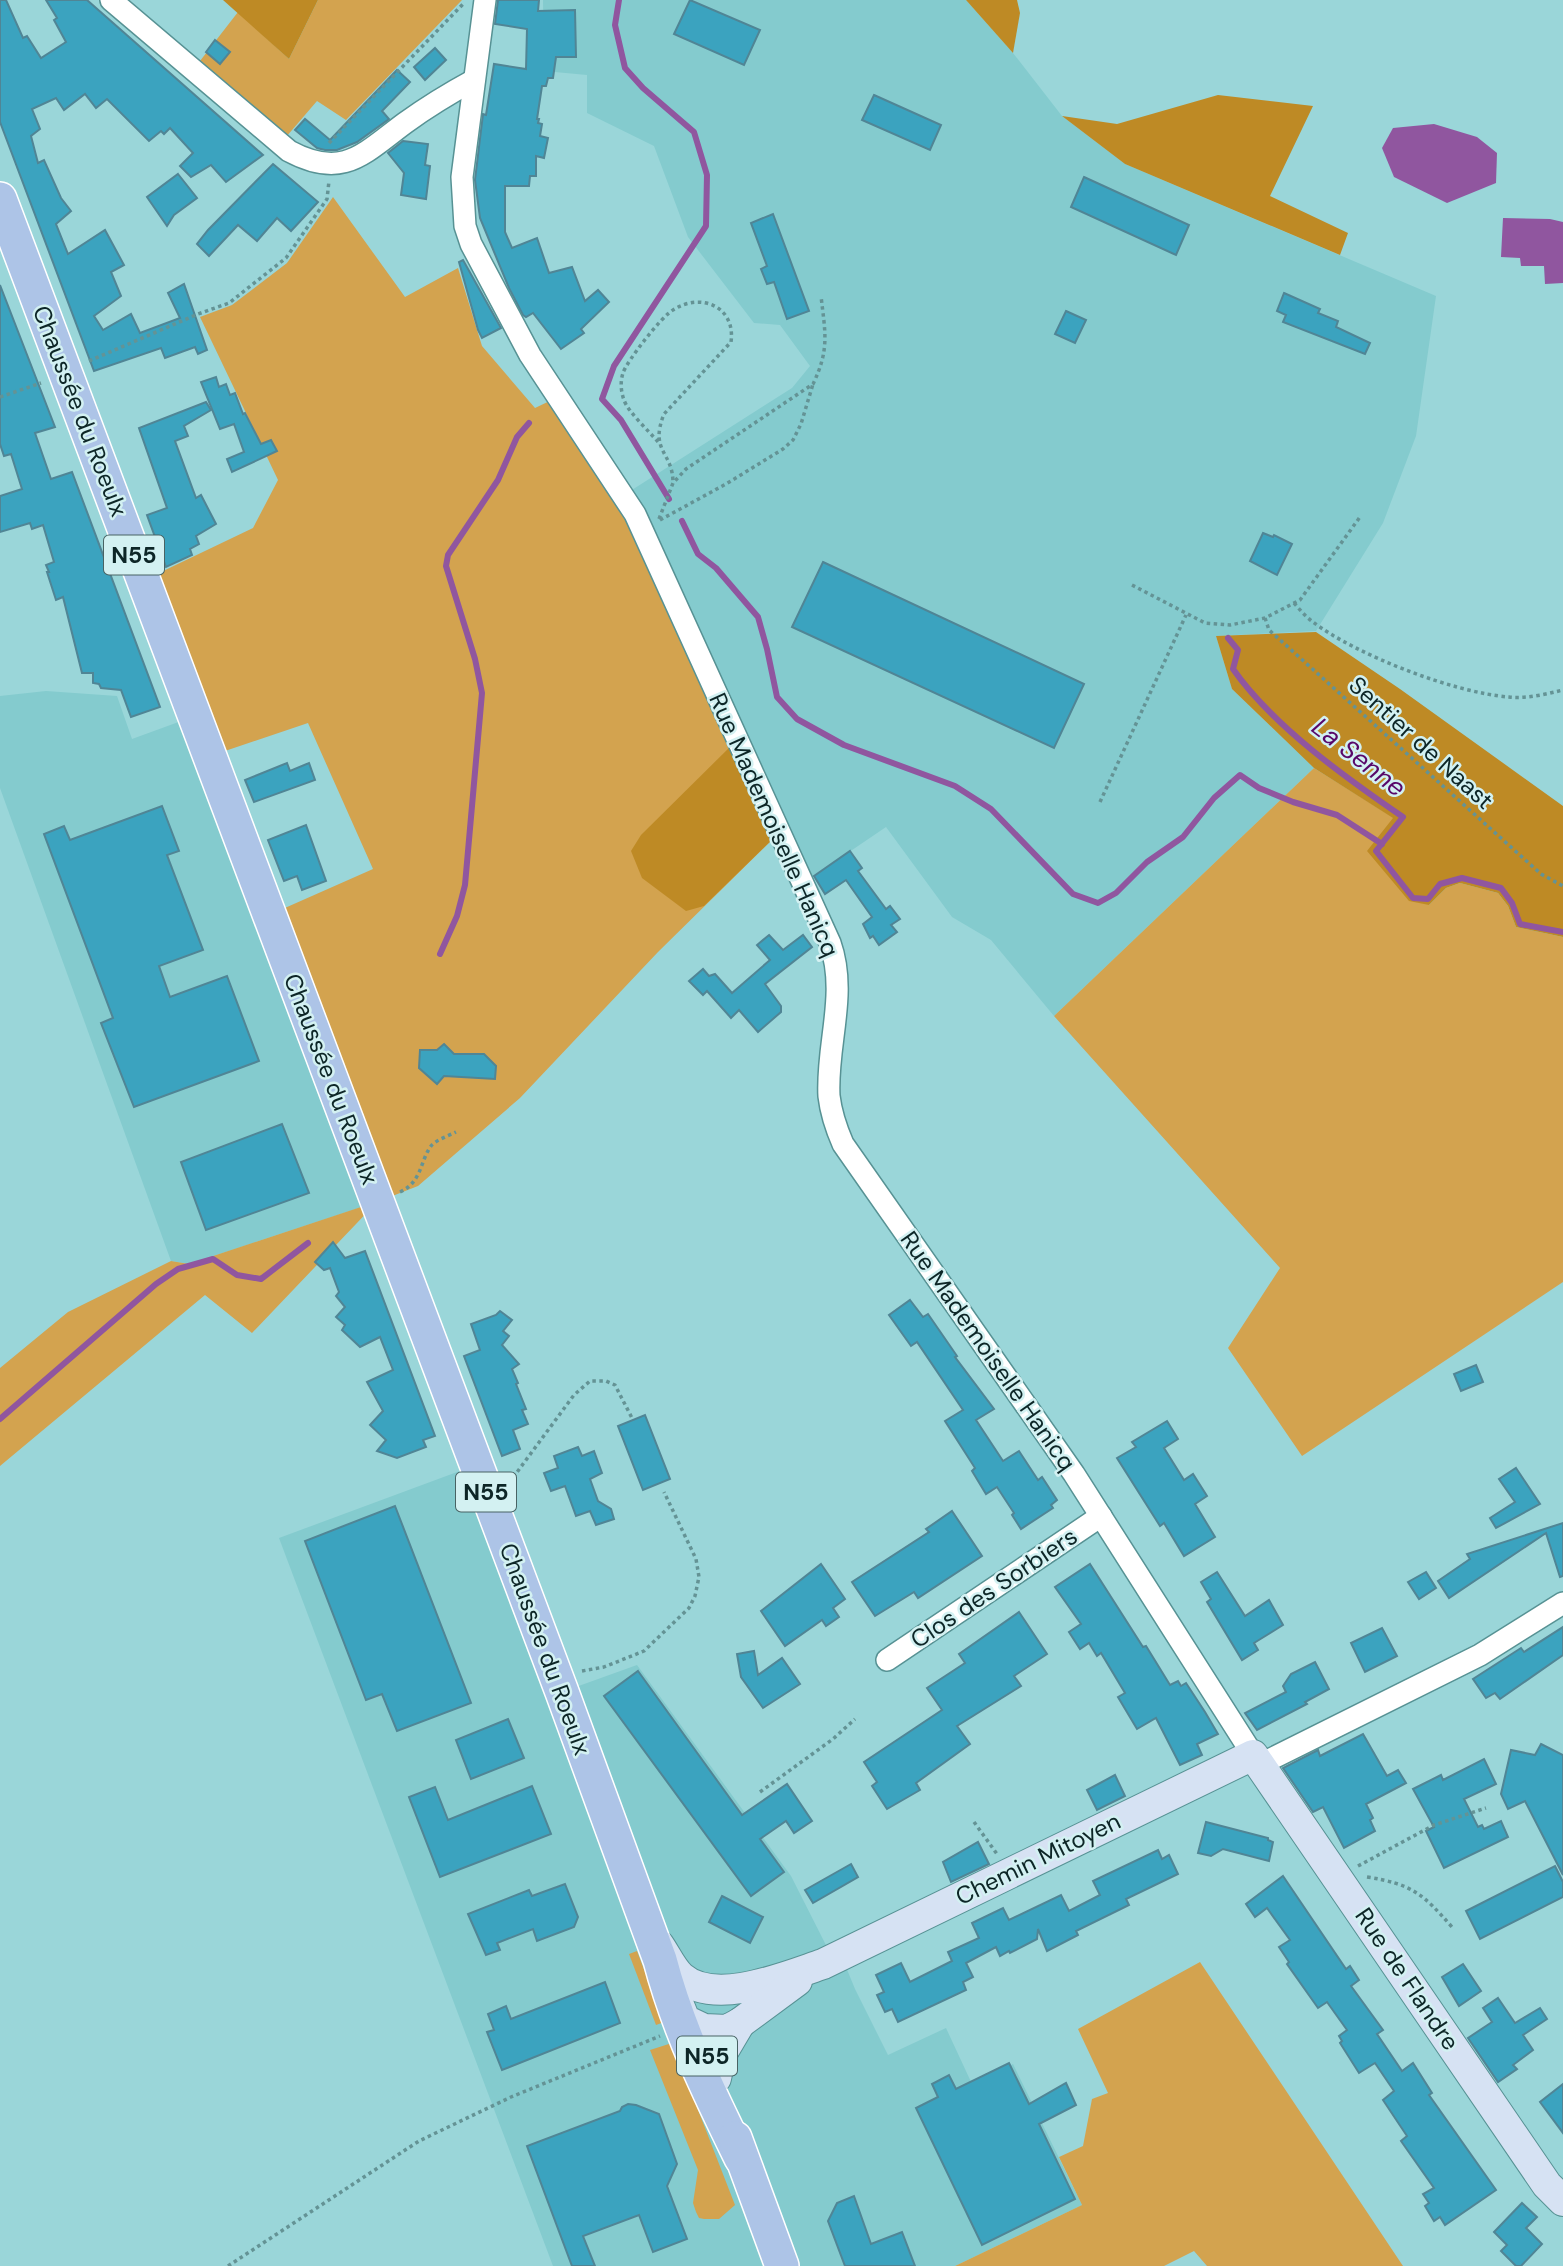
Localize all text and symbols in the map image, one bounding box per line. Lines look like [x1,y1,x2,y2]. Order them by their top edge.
street label: Chaussée du Roeulx [26,301,135,521]
road number: N55 [104,536,164,575]
street label: Sentier de Naast [1343,670,1500,816]
street label: Rue Mademoiselle Hanicq [702,688,847,961]
water label: La Senne [1305,710,1413,804]
street label: Chaussée du Roeulx [277,969,386,1189]
street label: Rue Mademoiselle Hanicq [894,1225,1083,1477]
road number: N55 [456,1472,516,1512]
street label: Clos des Sorbiers [904,1520,1083,1655]
street label: Chaussée du Roeulx [493,1539,598,1759]
street label: Chemin Mitoyen [950,1805,1125,1912]
street label: Rue de Flandre [1348,1902,1466,2056]
road number: N55 [677,2036,737,2076]

